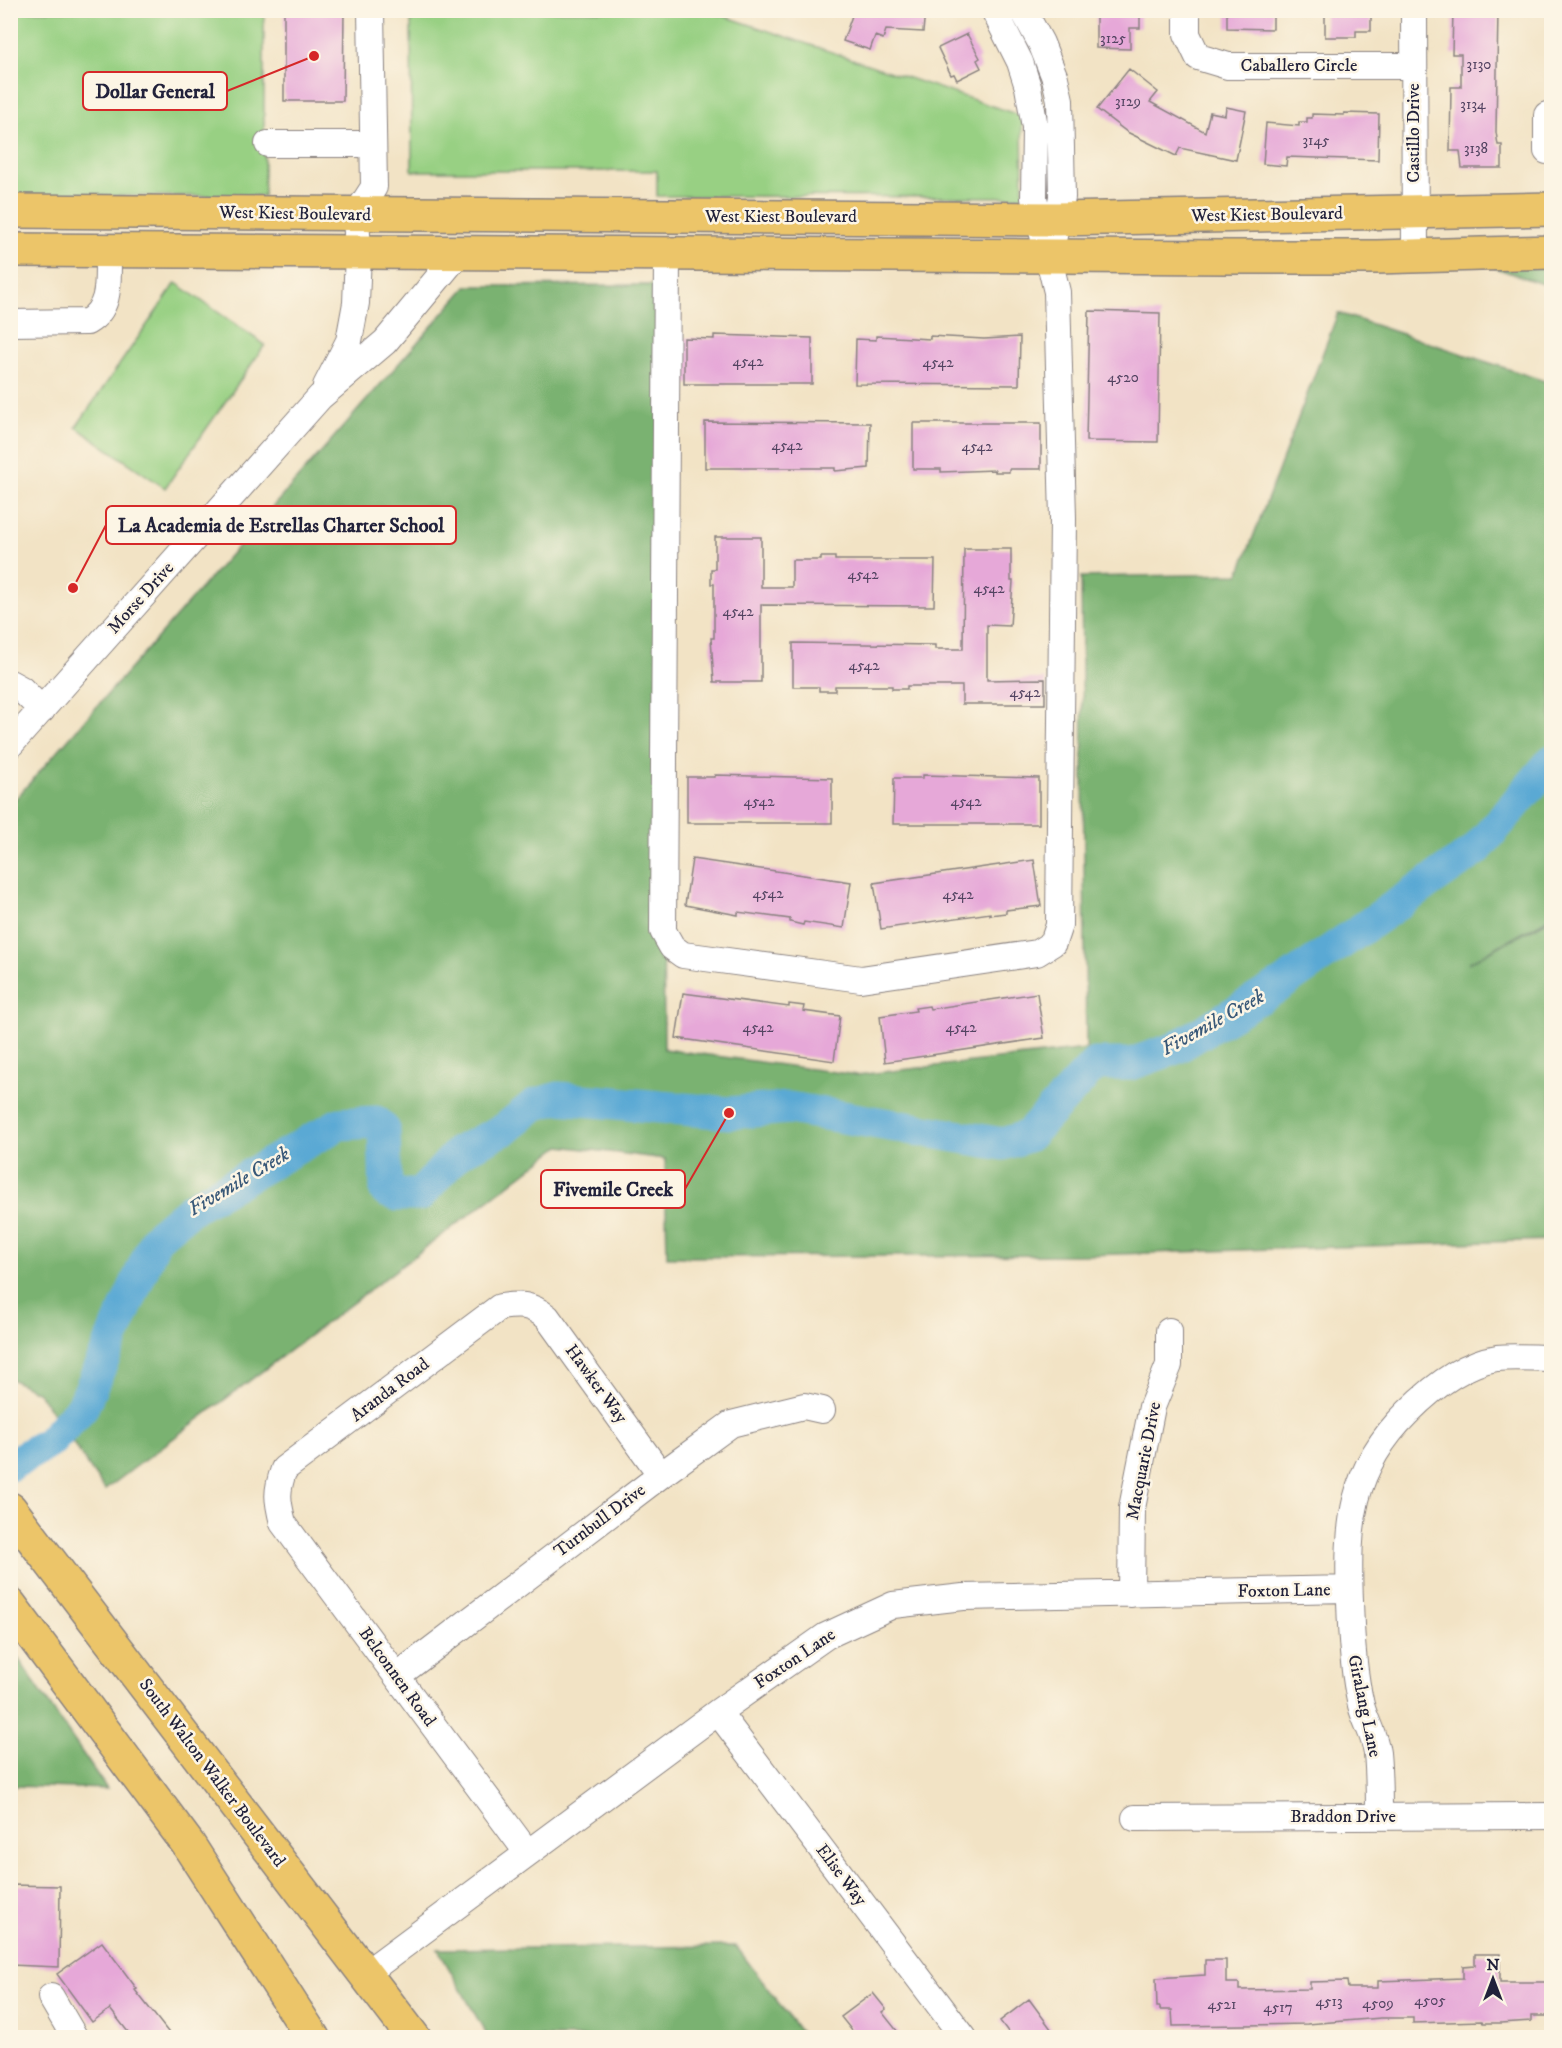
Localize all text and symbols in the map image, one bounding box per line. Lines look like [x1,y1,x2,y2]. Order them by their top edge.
house number: 3125 [1100,29,1126,48]
street label: Caballero Circle [1241,55,1357,77]
house number: 3130 [1467,55,1491,74]
callout: Dollar General [83,72,227,110]
text: Dollar General [95,80,216,105]
street label: Castillo Drive [1403,83,1425,183]
house number: 3129 [1115,92,1141,111]
house number: 3134 [1460,95,1486,114]
house number: 3145 [1302,131,1330,150]
house number: 3138 [1464,139,1488,158]
street label: West Kiest Boulevard [218,202,371,226]
street label: West Kiest Boulevard [1190,203,1343,227]
street label: West Kiest Boulevard [704,206,857,228]
house number: 4542 [732,352,764,371]
house number: 4542 [922,353,954,372]
house number: 4520 [1107,368,1139,387]
house number: 4542 [771,436,803,455]
house number: 4542 [961,437,993,456]
callout: La Academia de Estrellas Charter School [106,506,456,544]
text: La Academia de Estrellas Charter School [118,514,445,539]
street label: Morse Drive [103,558,179,638]
house number: 4542 [847,565,879,584]
house number: 4542 [973,579,1005,598]
house number: 4542 [722,602,754,621]
house number: 4542 [848,656,880,675]
house number: 4542 [1009,683,1041,702]
house number: 4542 [743,792,775,811]
house number: 4542 [950,792,982,811]
house number: 4542 [752,884,784,903]
house number: 4542 [942,885,974,904]
water label: Fivemile Creek [1157,984,1269,1062]
house number: 4542 [742,1018,774,1037]
house number: 4542 [945,1018,977,1037]
water label: Fivemile Creek [184,1142,295,1222]
callout: Fivemile Creek [541,1170,685,1208]
text: Fivemile Creek [553,1178,674,1203]
street label: Hawker Way [560,1340,632,1428]
street label: Aranda Road [346,1353,434,1427]
street label: Macquarie Drive [1122,1400,1166,1522]
street label: Turnbull Drive [550,1479,650,1563]
street label: Foxton Lane [1237,1579,1331,1603]
street label: Belconnen Road [354,1623,440,1731]
street label: Foxton Lane [750,1624,840,1694]
street label: Giralang Lane [1342,1653,1386,1759]
street label: South Walton Walker Boulevard [134,1674,290,1872]
street label: Braddon Drive [1290,1806,1396,1828]
street label: Elise Way [811,1840,872,1911]
north arrow [1463,1949,1523,2009]
text: N [1486,1955,1500,1975]
house number: 4505 [1414,1991,1446,2010]
house number: 4513 [1315,1992,1343,2011]
house number: 4509 [1362,1994,1394,2013]
house number: 4521 [1208,1995,1236,2014]
house number: 4517 [1263,1998,1293,2017]

